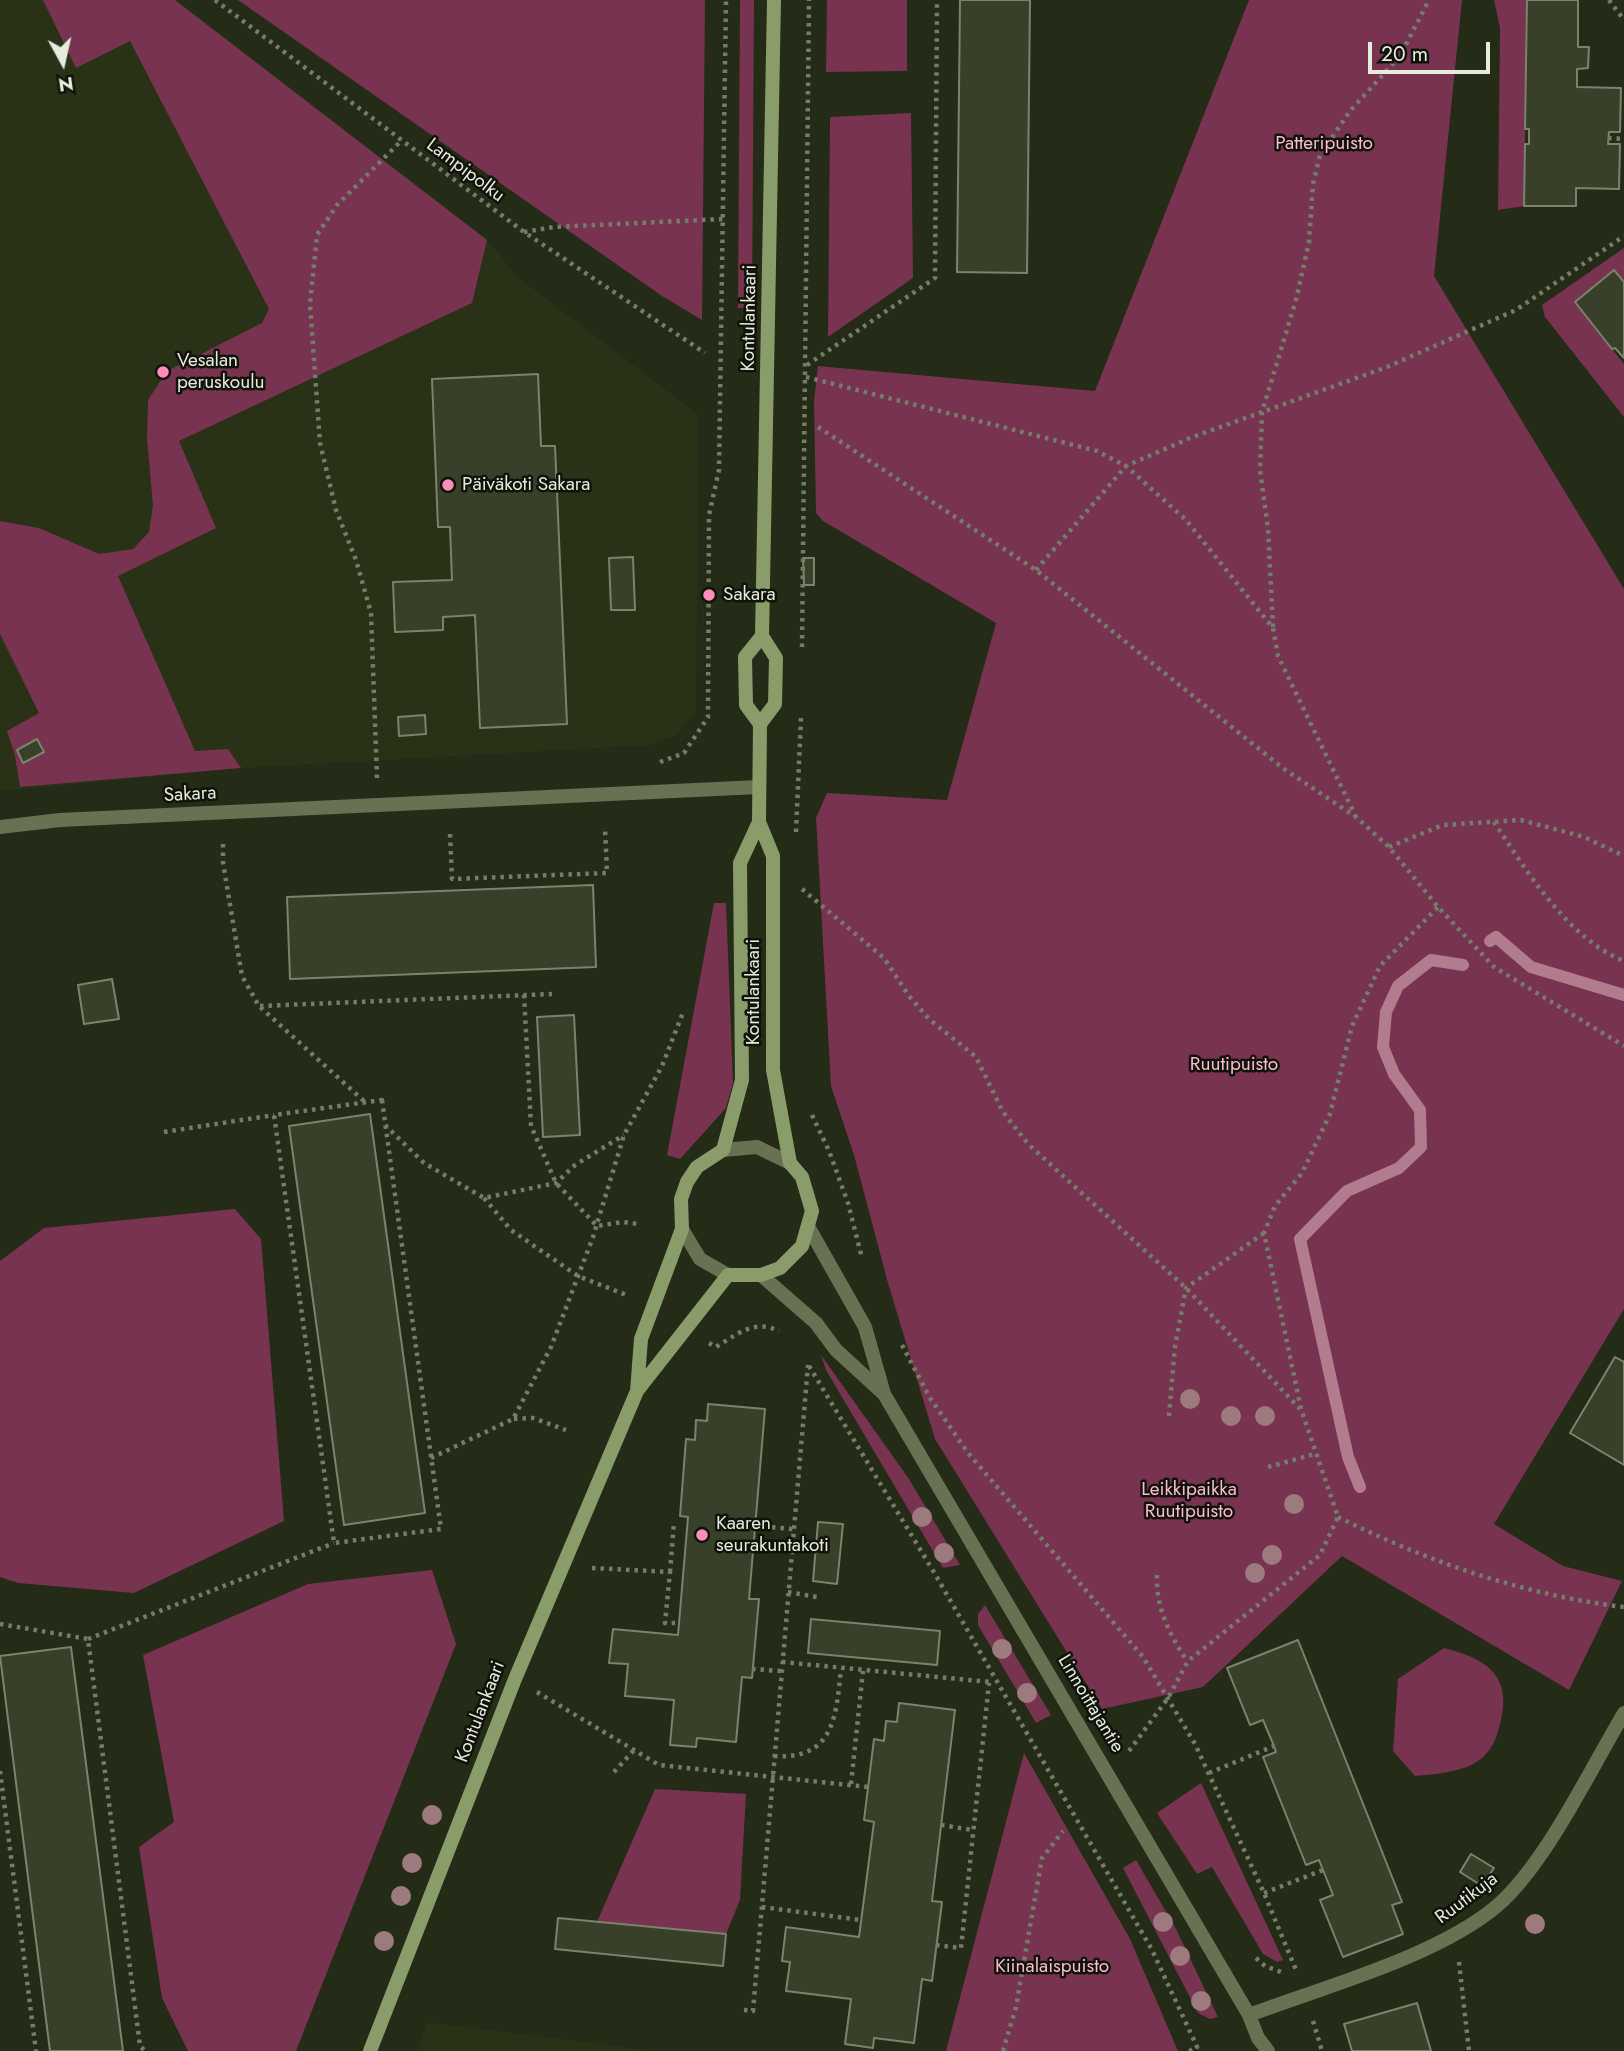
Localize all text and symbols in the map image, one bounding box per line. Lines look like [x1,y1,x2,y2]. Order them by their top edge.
north arrow [28,28,98,98]
scale bar [1372,28,1494,72]
text: 20 m [1381,39,1428,69]
text: N [57,70,75,99]
park label: Patteripuisto [1275,133,1373,155]
street label: Lampipolku [421,134,509,208]
street label: Kontulankaari [738,264,762,372]
place label: Vesalan peruskoulu [177,350,265,394]
marker: Vesalan peruskoulu [155,364,171,380]
place label: Päiväkoti Sakara [462,474,590,496]
marker: Päiväkoti Sakara [440,477,456,493]
place label: Sakara [723,584,776,606]
marker: Sakara [701,587,717,603]
street label: Sakara [163,782,217,808]
street label: Kontulankaari [743,939,765,1045]
park label: Ruutipuisto [1190,1054,1278,1076]
park label: Leikkipaikka Ruutipuisto [1141,1479,1237,1523]
place label: Kaaren seurakuntakoti [716,1513,829,1557]
marker: Kaaren seurakuntakoti [694,1527,710,1543]
street label: Linnoittajantie [1052,1651,1128,1757]
street label: Kontulankaari [451,1658,511,1766]
street label: Ruutikuja [1431,1868,1503,1930]
park label: Kiinalaispuisto [995,1956,1109,1978]

